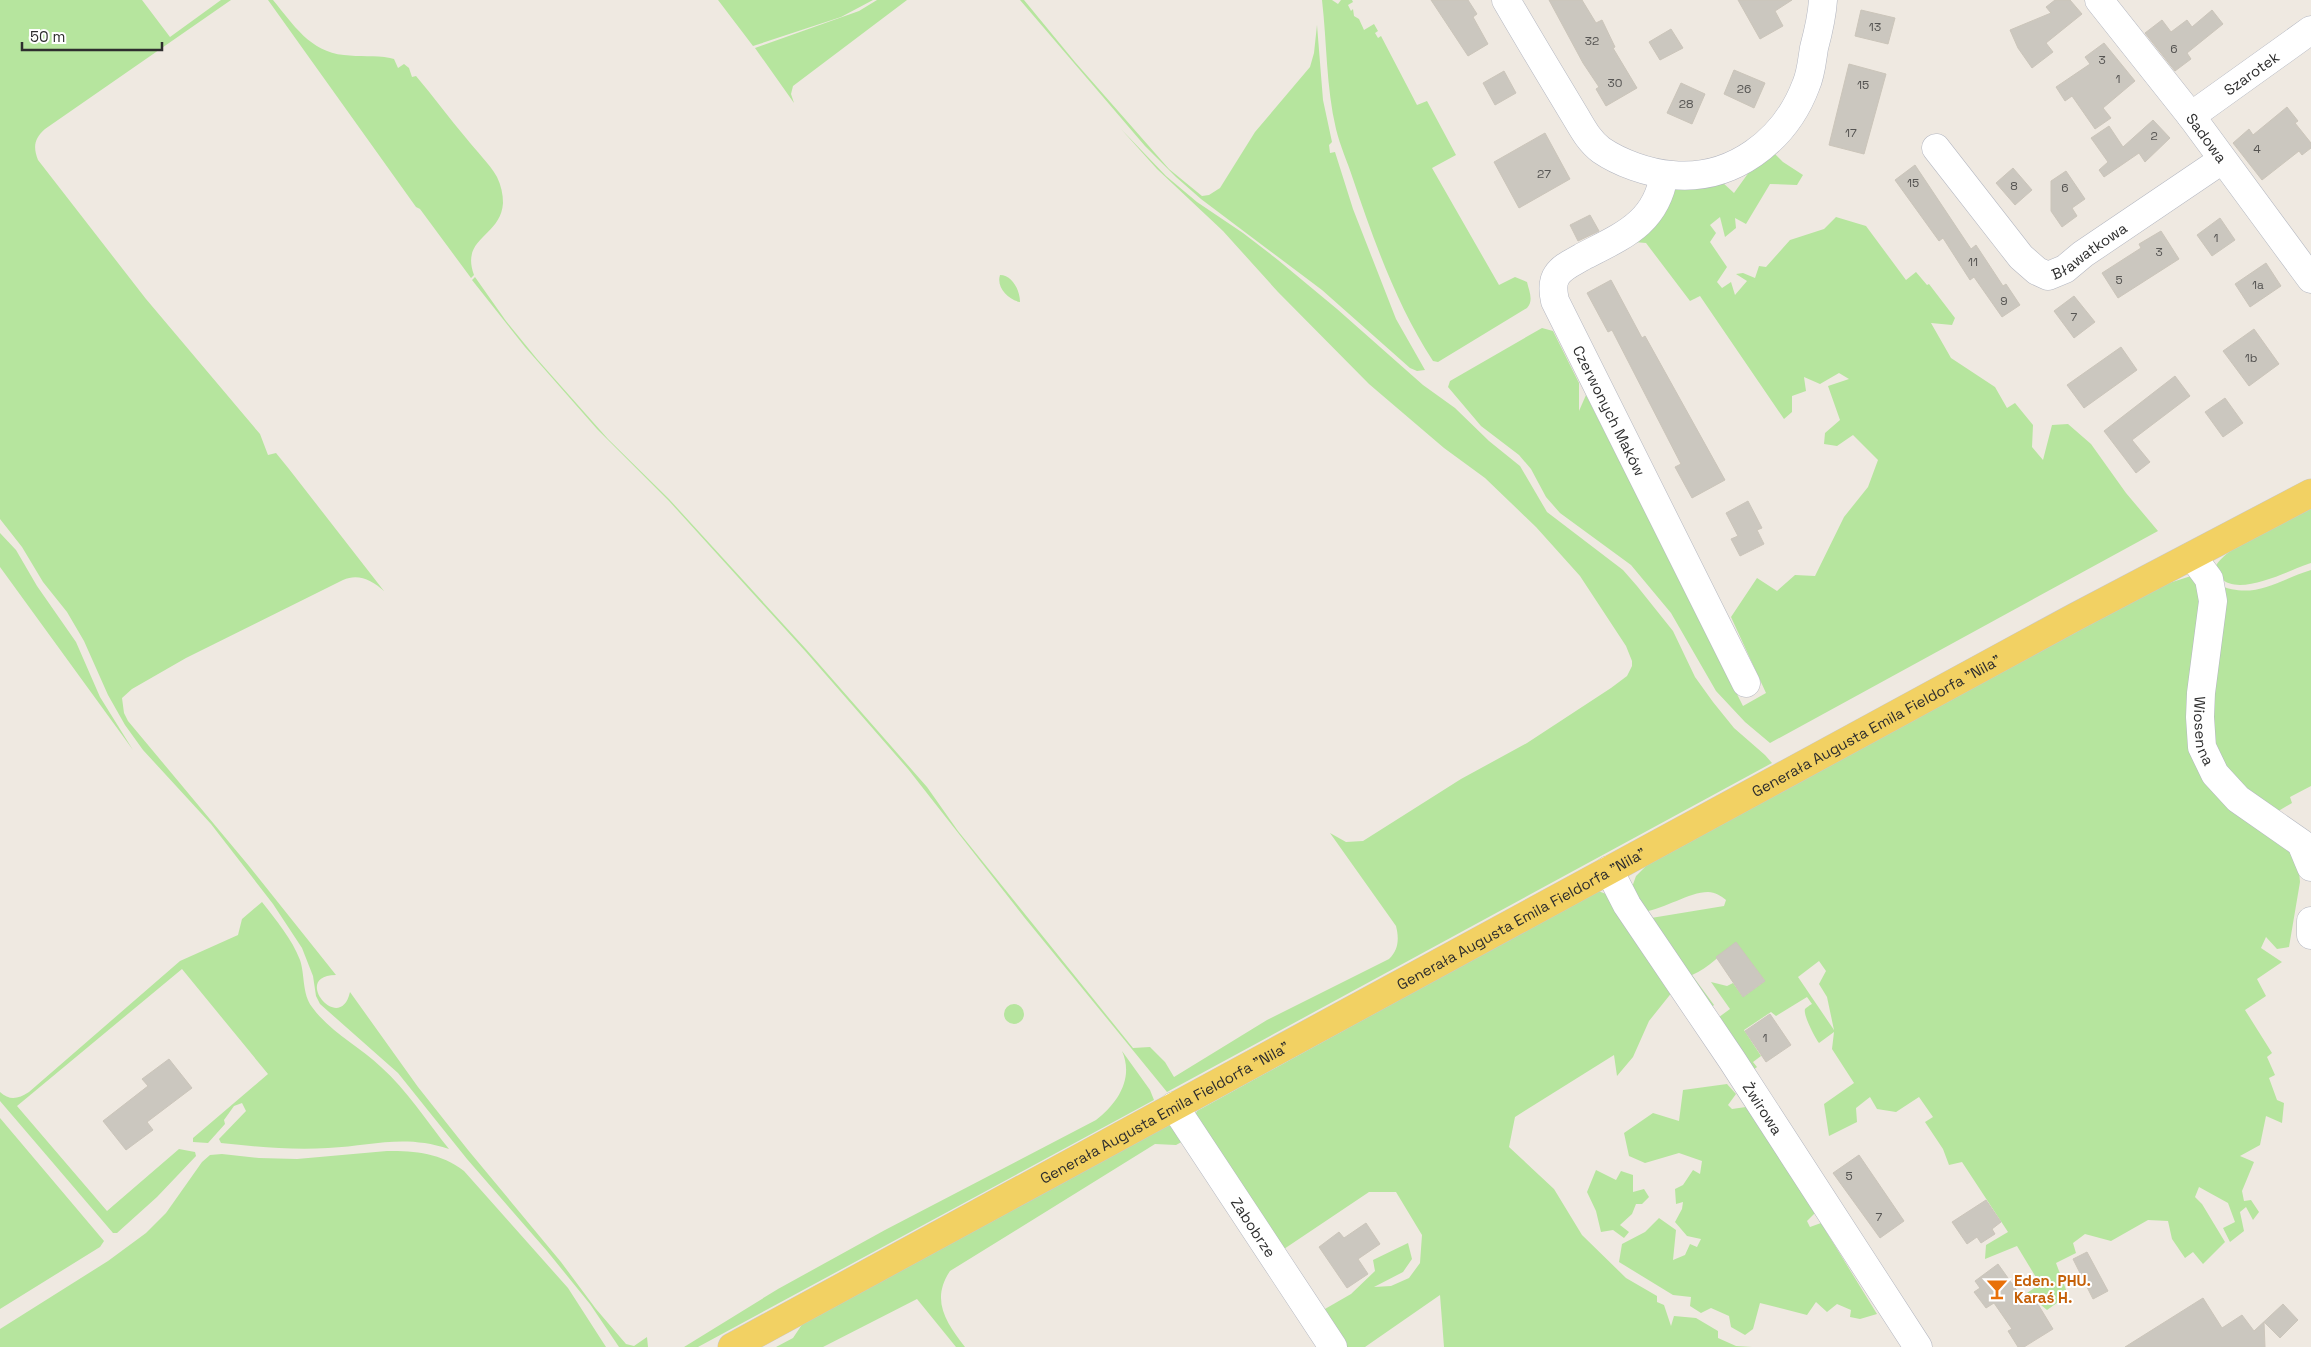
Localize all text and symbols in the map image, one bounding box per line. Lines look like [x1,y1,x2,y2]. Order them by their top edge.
house number: 13 [1869,19,1881,35]
scale bar [22,20,162,52]
text: 50 m [30,27,65,46]
house number: 32 [1585,33,1599,49]
house number: 6 [2170,41,2178,57]
street label: Szarotek [2220,47,2283,99]
house number: 3 [2098,52,2106,68]
house number: 1 [2115,71,2121,87]
house number: 30 [1608,75,1622,91]
house number: 15 [1857,77,1869,93]
house number: 26 [1737,81,1751,97]
house number: 28 [1679,96,1693,112]
street label: Sadowa [2182,109,2232,167]
house number: 17 [1845,125,1857,141]
house number: 2 [2150,128,2158,144]
house number: 4 [2253,141,2261,157]
house number: 27 [1537,166,1551,182]
house number: 15 [1907,175,1919,191]
house number: 8 [2010,178,2018,194]
house number: 6 [2061,180,2069,196]
street label: Bławatkowa [2048,218,2131,283]
house number: 1 [2213,230,2219,246]
house number: 3 [2155,244,2163,260]
house number: 11 [1968,254,1978,270]
house number: 5 [2115,272,2123,288]
house number: 1a [2252,277,2264,293]
house number: 9 [2000,293,2008,309]
house number: 7 [2071,309,2078,325]
street label: Czerwonych Maków [1569,342,1650,479]
house number: 1b [2245,350,2258,366]
street label: Generała Augusta Emila Fieldorfa "Nila" [1748,650,2004,801]
street label: Wiosenna [2190,696,2219,769]
street label: Generała Augusta Emila Fieldorfa "Nila" [1393,843,1649,994]
house number: 1 [1762,1030,1768,1046]
street label: Generała Augusta Emila Fieldorfa "Nila" [1036,1037,1292,1187]
street label: Żwirowa [1739,1078,1788,1139]
house number: 5 [1845,1168,1853,1184]
street label: Zabobrze [1227,1193,1281,1261]
house number: 7 [1876,1209,1883,1225]
place label: Eden. PHU. Karaś H. [2014,1271,2091,1307]
bar icon: Eden. PHU. Karaś H. [1984,1276,2010,1302]

